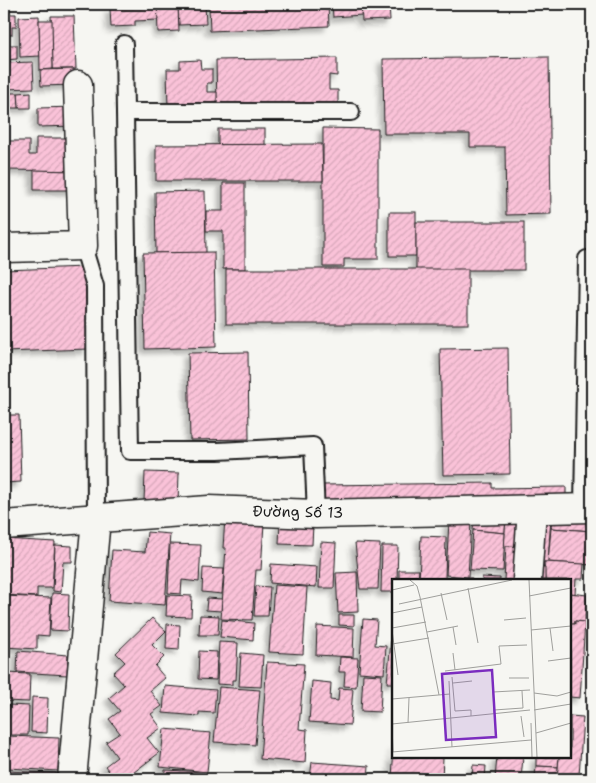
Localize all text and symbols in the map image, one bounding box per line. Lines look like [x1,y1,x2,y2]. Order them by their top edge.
street label: Đường Số 13 [253,501,343,523]
inset map [392,579,571,758]

